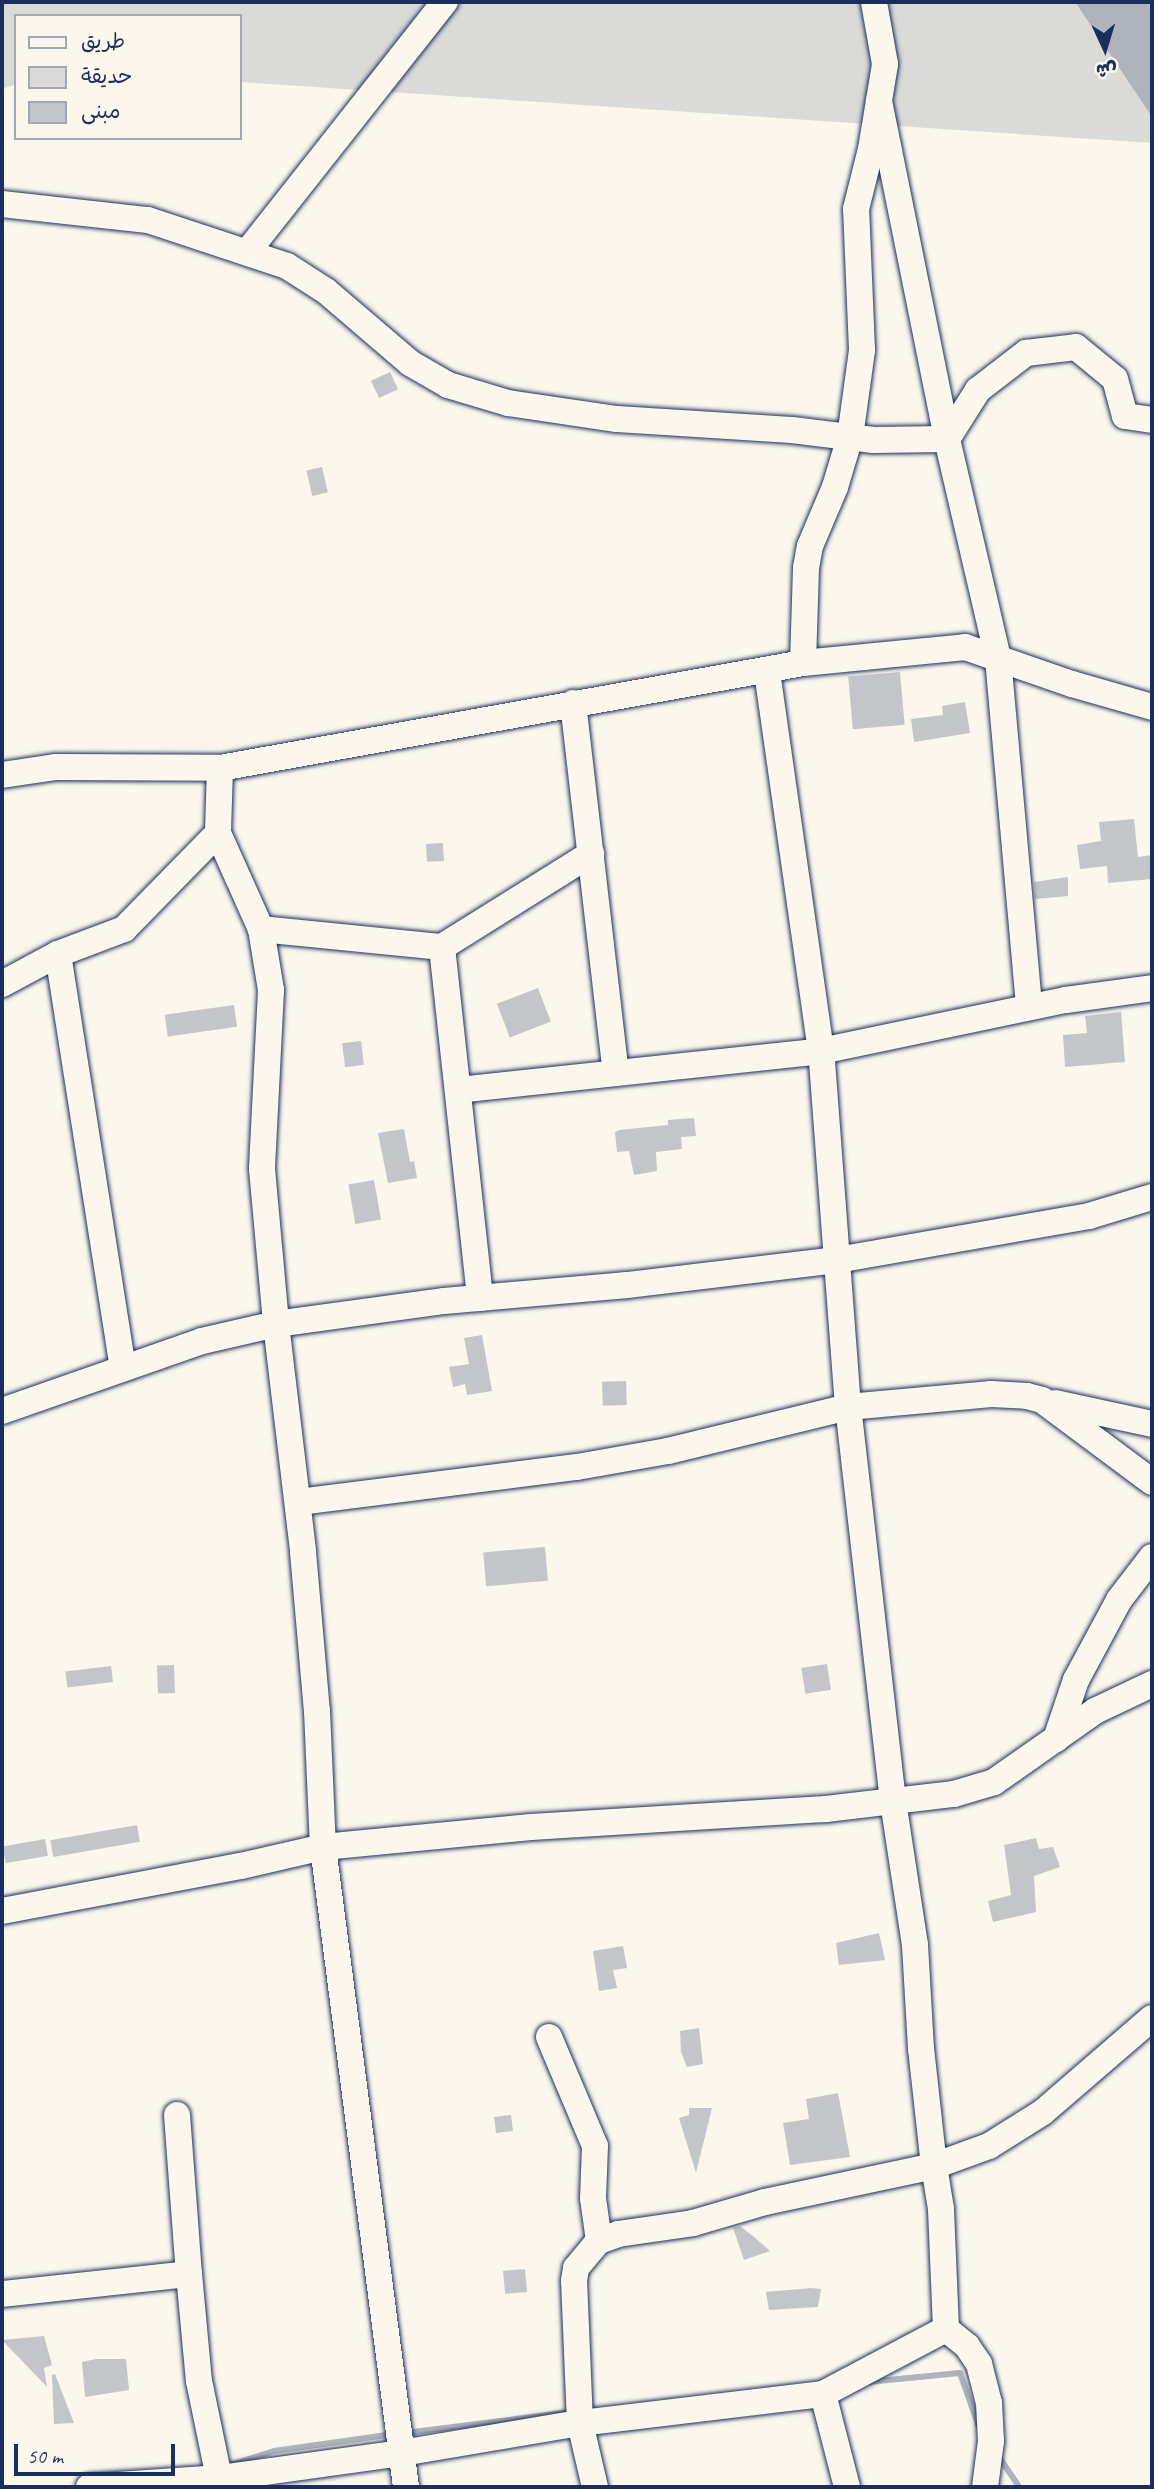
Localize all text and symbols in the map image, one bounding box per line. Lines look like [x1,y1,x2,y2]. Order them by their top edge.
legend [14,14,242,140]
north arrow [1070,14,1140,84]
text: طريق [81,28,125,54]
text: ش [1095,57,1118,83]
text: حديقة [81,63,132,89]
text: مبنى [81,98,120,124]
scale bar [18,2430,178,2474]
text: 50 m [27,2443,63,2469]

